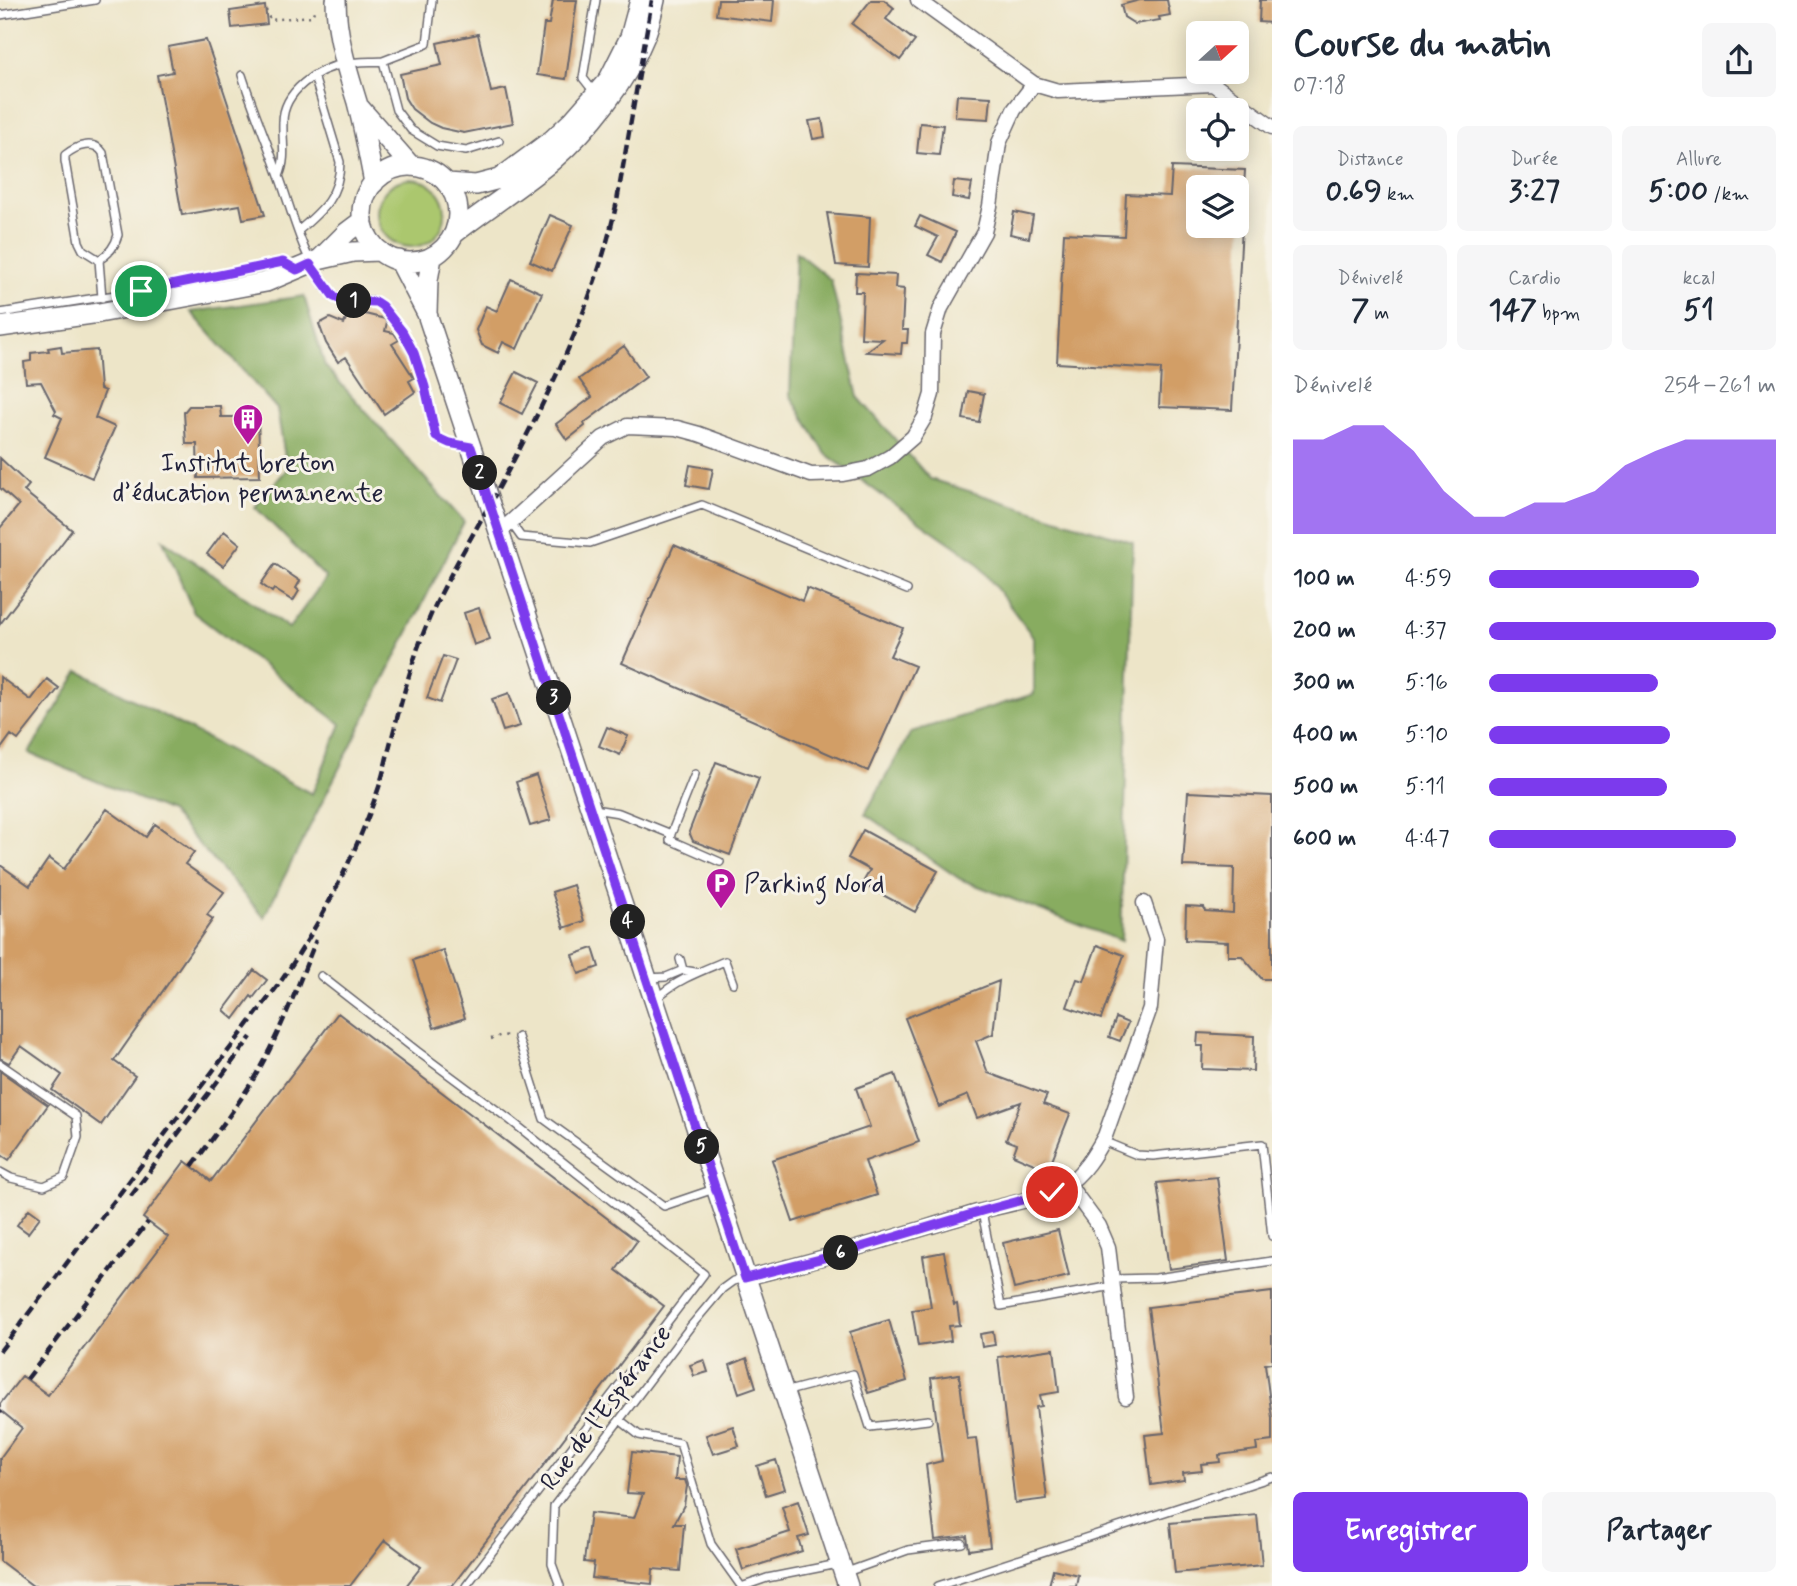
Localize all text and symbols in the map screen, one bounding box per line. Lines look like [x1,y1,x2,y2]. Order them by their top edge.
text: Course du matin [1293,20,1551,69]
north arrow [1186,21,1250,84]
map controls [1186,21,1249,238]
button: share [1702,23,1776,97]
text: 07:18 [1293,71,1346,101]
button: locate [1186,98,1249,161]
text: Distance [1337,147,1404,172]
text: Durée [1511,147,1558,172]
text: Allure [1676,147,1722,172]
text: 0.69 [1326,172,1382,211]
text: 3:27 [1509,172,1560,211]
text: 5:00 [1648,172,1708,211]
button: layers [1186,175,1249,238]
text: km [1382,182,1415,207]
text: /km [1708,182,1749,207]
pin [111,261,171,321]
text: Dénivelé [1337,266,1403,291]
text: Cardio [1508,266,1561,291]
text: kcal [1683,266,1715,291]
icon: arrive [122,272,160,310]
pin: 1 [336,284,372,318]
text: 1 [349,288,358,313]
text: 7 [1351,291,1369,330]
text: 147 [1489,291,1537,330]
text: 51 [1683,291,1714,330]
text: m [1369,301,1389,326]
text: bpm [1537,301,1580,326]
text: Dénivelé [1293,371,1372,401]
text: 254–261 m [1664,371,1776,401]
building icon: Institut breton d’éducation permanente [231,402,265,446]
place label: Institut breton d’éducation permanente [113,447,383,511]
pin: 2 [462,456,498,490]
text: 2 [475,460,484,485]
text: 100 m [1293,564,1355,594]
text: 4:59 [1405,564,1452,594]
text: 200 m [1293,616,1356,646]
text: 4:37 [1405,616,1447,646]
text: 300 m [1293,668,1355,698]
text: 5:16 [1405,668,1448,698]
pin: 3 [536,680,572,716]
text: 3 [549,685,558,710]
text: 400 m [1293,720,1358,750]
text: 5:10 [1405,720,1448,750]
text: 500 m [1293,772,1358,802]
text: 5:11 [1405,772,1445,802]
text: 600 m [1293,824,1356,854]
text: 4:47 [1405,824,1449,854]
parking icon: Parking Nord [704,866,738,910]
place label: Parking Nord [744,868,885,905]
pin: 4 [610,904,646,940]
text: 4 [622,909,633,934]
pin: 5 [684,1130,720,1164]
text: 5 [696,1134,707,1159]
pin [1022,1162,1082,1222]
icon: check [1033,1173,1071,1211]
pin: 6 [824,1236,858,1270]
text: 6 [836,1240,845,1265]
street label: Rue de l'Espérance [533,1318,680,1498]
button: Enregistrer [1293,1492,1528,1572]
button: Partager [1542,1492,1776,1572]

